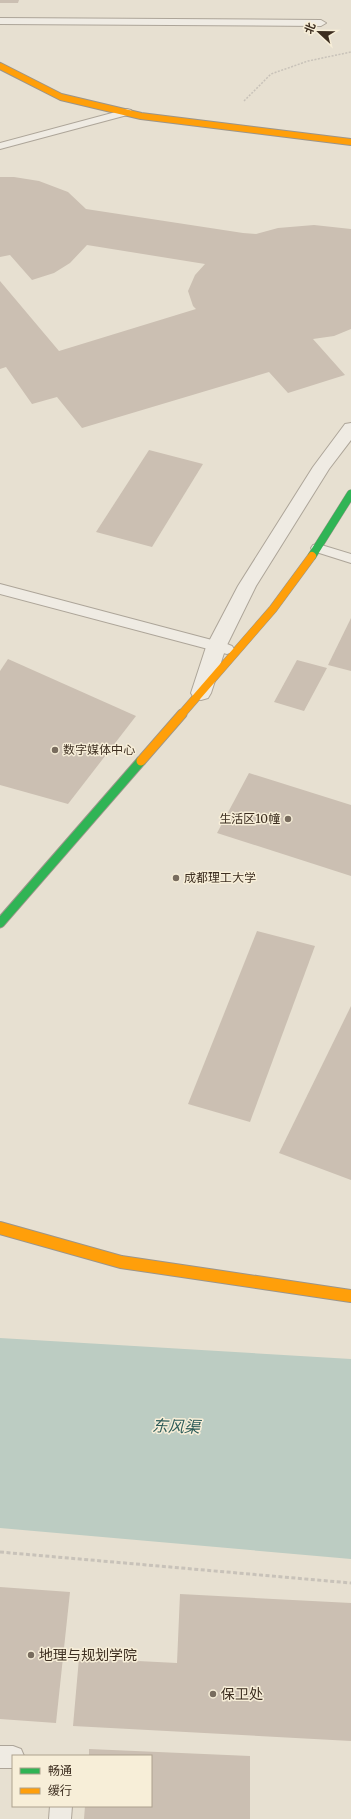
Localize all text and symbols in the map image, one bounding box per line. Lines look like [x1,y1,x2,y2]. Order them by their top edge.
north arrow [299,12,339,52]
text: 北 [301,21,318,36]
place label: 数字媒体中心 [63,742,135,757]
marker: 数字媒体中心 [50,745,60,755]
place label: 生活区10幢 [219,811,280,826]
marker: 生活区10幢 [283,814,293,824]
place label: 成都理工大学 [184,870,256,885]
marker: 成都理工大学 [171,873,181,883]
water label: 东风渠 [152,1415,202,1437]
place label: 地理与规划学院 [39,1646,137,1664]
marker: 地理与规划学院 [26,1650,36,1660]
place label: 保卫处 [221,1685,263,1703]
marker: 保卫处 [208,1689,218,1699]
legend [12,1755,152,1807]
text: 畅通 [48,1763,72,1778]
text: 缓行 [48,1783,72,1798]

